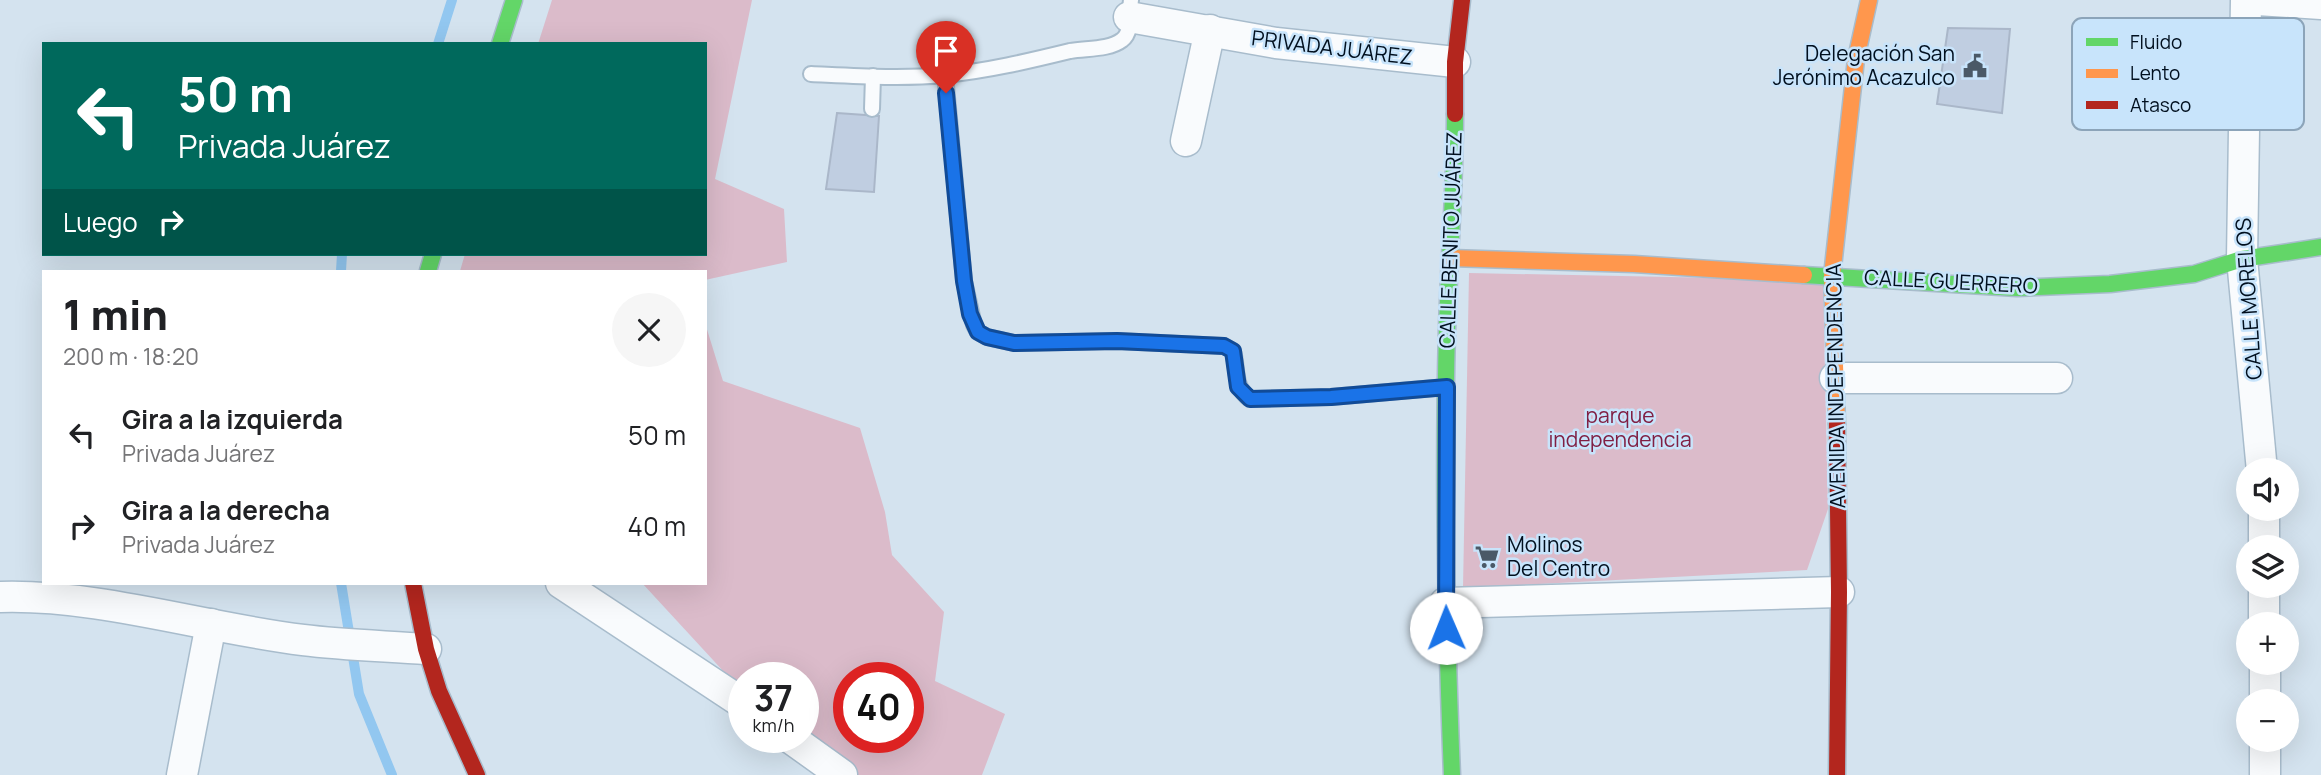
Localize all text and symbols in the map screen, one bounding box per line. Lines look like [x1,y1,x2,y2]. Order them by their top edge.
legend [2072,18,2304,130]
pin [916,21,976,93]
street label: PRIVADA JUÁREZ [1250,23,1414,71]
text: Fluido [2130,29,2182,55]
icon: arrive [927,32,965,70]
place label: Delegación San Jerónimo Acazulco [1773,39,1955,91]
public building icon: Delegación San Jerónimo Acazulco [1961,52,1989,80]
text: 50 m [178,60,293,127]
text: Lento [2130,60,2180,86]
icon: left [63,70,154,161]
text: Atasco [2130,92,2191,118]
text: Privada Juárez [178,124,391,168]
street label: CALLE BENITO JUÁREZ [1432,131,1468,349]
icon: right [152,203,190,241]
text: Luego [63,204,138,240]
street label: CALLE MORELOS [2228,217,2268,381]
street label: CALLE GUERRERO [1863,262,2039,300]
street label: AVENIDA INDEPENDENCIA [1819,263,1851,509]
text: 1 min [63,285,168,343]
button: close [612,293,686,367]
text: 200 m · 18:20 [63,340,199,372]
text: Gira a la izquierda [122,401,343,437]
park label: parque independencia [1548,401,1692,453]
icon: left [63,416,101,454]
text: 50 m [628,417,686,453]
text: Privada Juárez [122,437,275,469]
map controls [2236,458,2299,752]
button: sound [2236,458,2299,521]
text: Gira a la derecha [122,492,330,528]
icon: right [63,507,101,545]
text: 40 m [628,508,686,544]
text: Privada Juárez [122,528,275,560]
place label: Molinos Del Centro [1507,530,1610,582]
button: layers [2236,535,2299,598]
supermarket icon: Molinos Del Centro [1473,543,1501,571]
position arrow [1409,591,1483,665]
button: + [2236,612,2299,675]
speed limit sign: 40 [833,662,924,753]
text: 37 [754,674,793,722]
button: − [2236,689,2299,752]
text: km/h [753,713,794,737]

